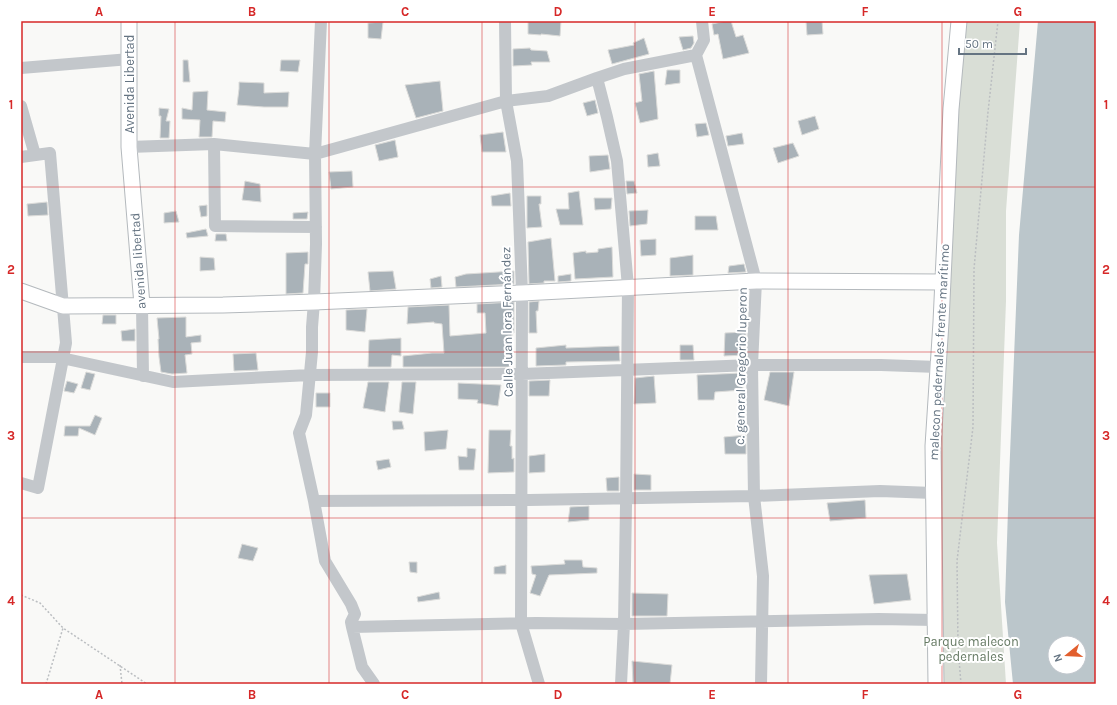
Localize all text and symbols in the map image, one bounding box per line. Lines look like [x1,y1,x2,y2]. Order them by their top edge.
text: A [95,4,103,19]
text: B [248,4,256,19]
text: C [401,4,409,19]
text: D [554,4,563,19]
text: E [708,4,716,19]
text: F [861,4,869,19]
text: G [1014,4,1022,19]
scale bar [959,30,1026,56]
street label: Avenida Libertad [122,35,137,133]
text: 50 m [965,37,993,51]
text: 1 [9,97,13,112]
text: 1 [1104,97,1108,112]
street label: avenida libertad [127,212,149,310]
street label: malecon pedernales frente marítimo [926,243,952,461]
street label: Calle Juan lora Fernández [498,247,516,397]
text: 2 [7,262,15,277]
text: 2 [1102,262,1110,277]
street label: c. general Gregorio luperon [732,287,750,445]
text: 3 [7,428,15,443]
text: 3 [1102,428,1110,443]
text: 4 [7,593,15,608]
text: 4 [1102,593,1110,608]
park label: Parque malecon pedernales [923,634,1019,664]
north arrow [1047,635,1087,675]
text: N [1051,652,1065,664]
text: A [95,687,103,702]
text: B [248,687,256,702]
text: C [401,687,409,702]
text: D [554,687,563,702]
text: E [708,687,716,702]
text: F [861,687,869,702]
text: G [1014,687,1022,702]

